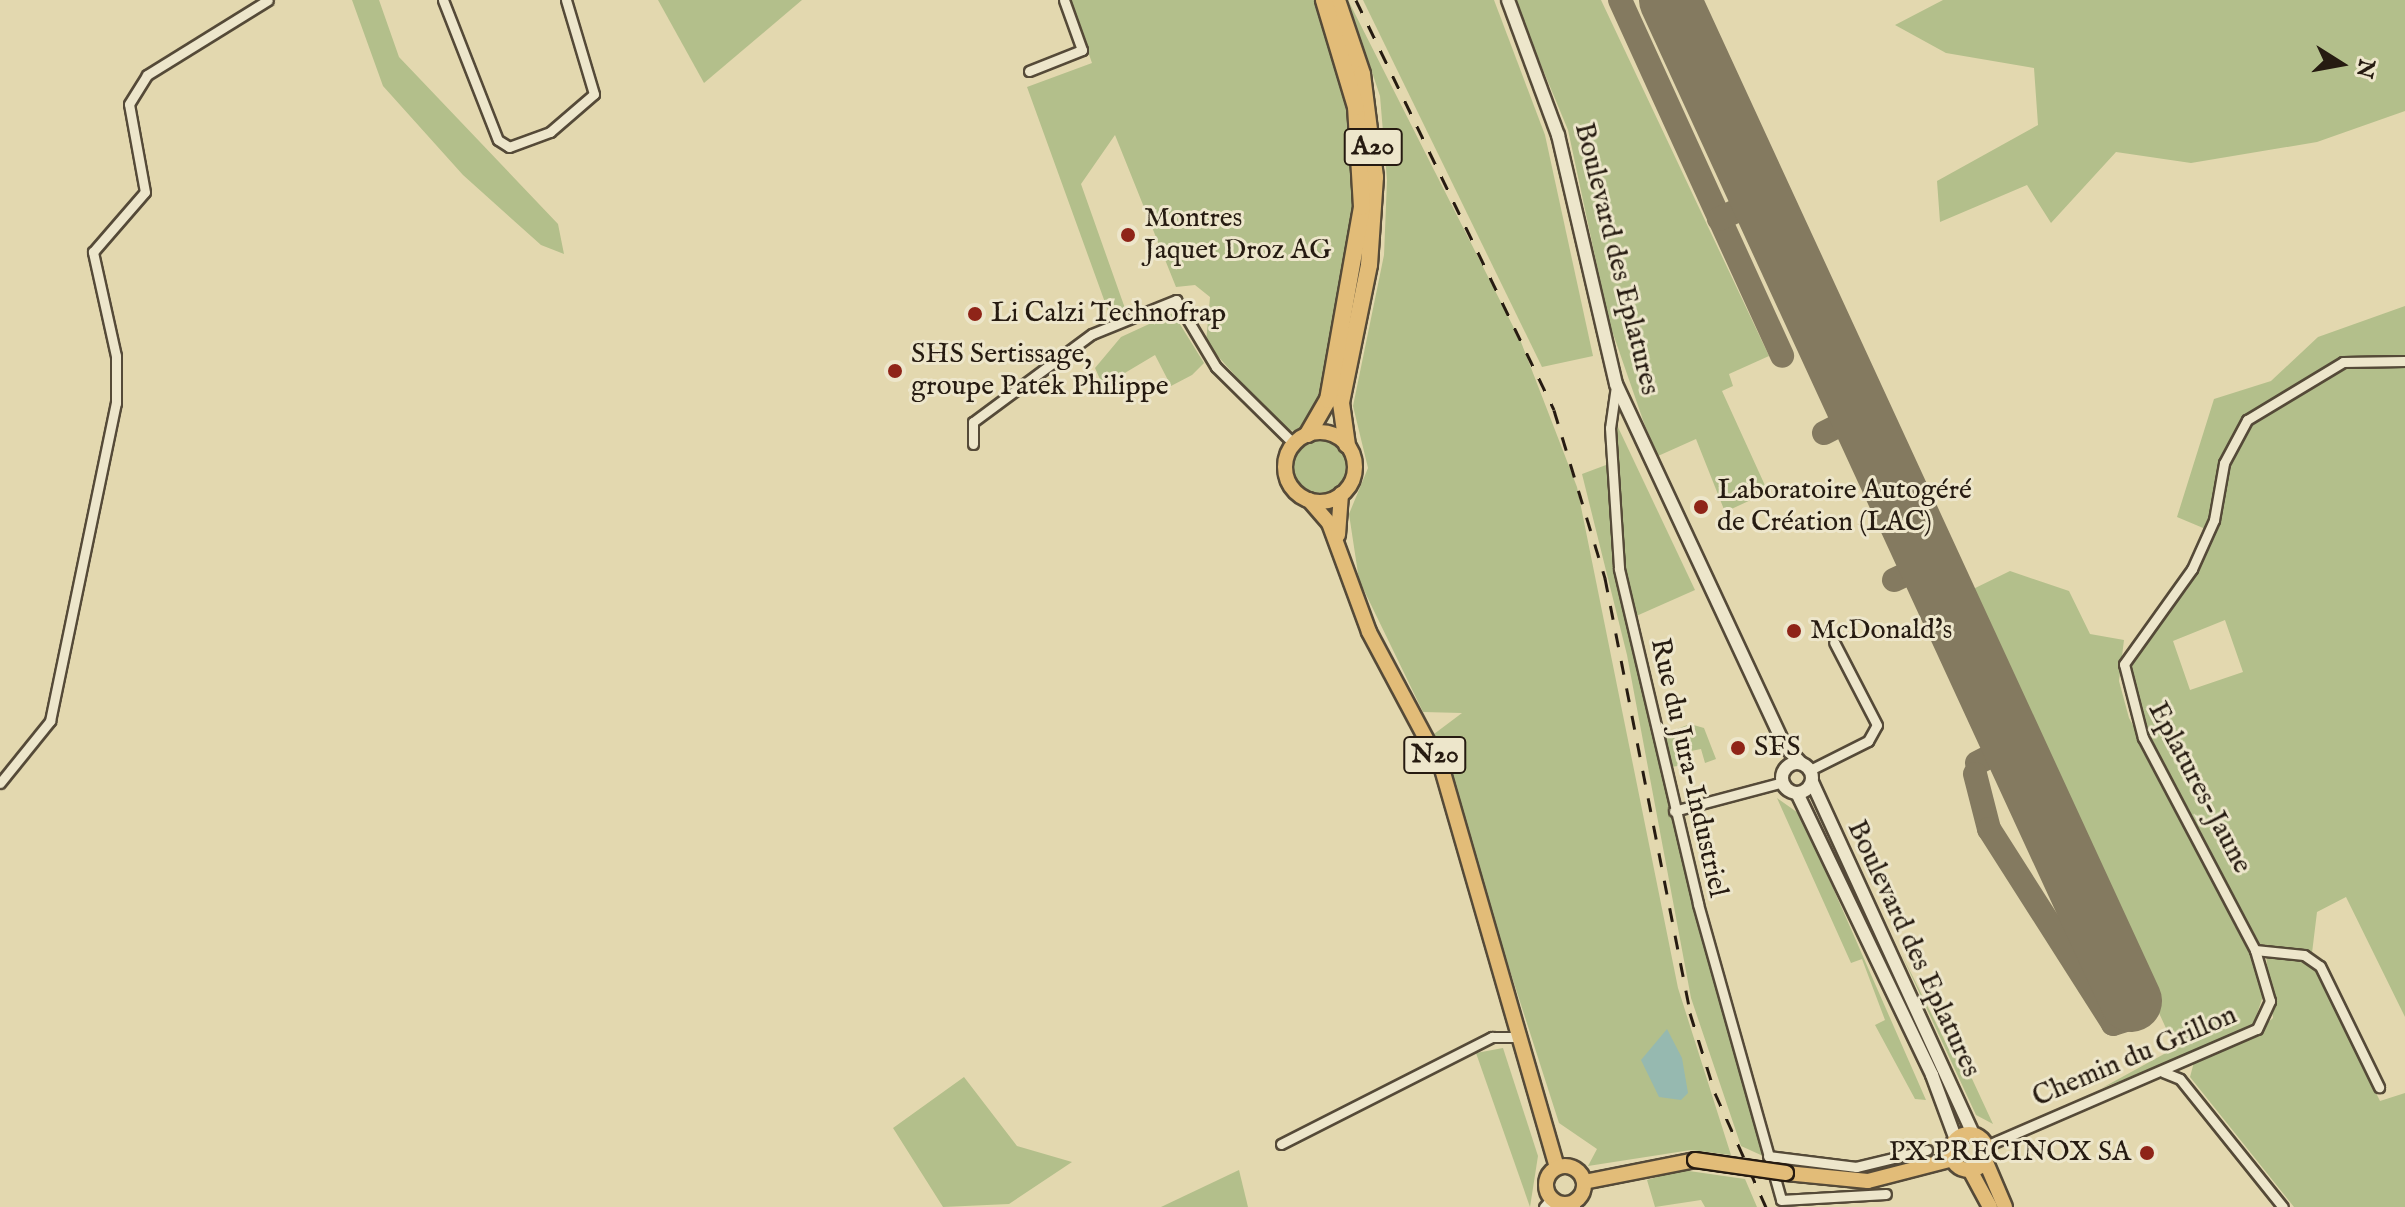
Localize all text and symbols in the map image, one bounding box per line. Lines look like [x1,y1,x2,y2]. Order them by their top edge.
north arrow [2301,24,2381,104]
text: N [2349,57,2380,81]
street label: Boulevard des Eplatures [1566,119,1666,399]
road number: A20 [1343,125,1403,169]
place label: Montres Jaquet Droz AG [1144,202,1331,268]
marker: Montres Jaquet Droz AG [1119,226,1137,244]
place label: Li Calzi Technofrap [991,297,1226,331]
marker: Li Calzi Technofrap [966,305,984,323]
place label: SHS Sertissage, groupe Patek Philippe [911,338,1169,404]
marker: SHS Sertissage, groupe Patek Philippe [886,362,904,380]
place label: Laboratoire Autogéré de Création (LAC) [1717,474,1972,540]
marker: Laboratoire Autogéré de Création (LAC) [1692,498,1710,516]
place label: McDonald's [1810,614,1952,648]
marker: McDonald's [1785,622,1803,640]
street label: Rue du Jura-Industriel [1642,635,1734,901]
street label: Eplatures-Jaune [2140,696,2258,880]
place label: SFS [1754,731,1800,765]
road number: N20 [1403,733,1467,777]
marker: SFS [1729,739,1747,757]
street label: Boulevard des Eplatures [1839,815,1987,1083]
street label: Chemin du Grillon [2028,999,2242,1115]
place label: PX PRECINOX SA [1889,1136,2131,1170]
marker: PX PRECINOX SA [2138,1144,2156,1162]

